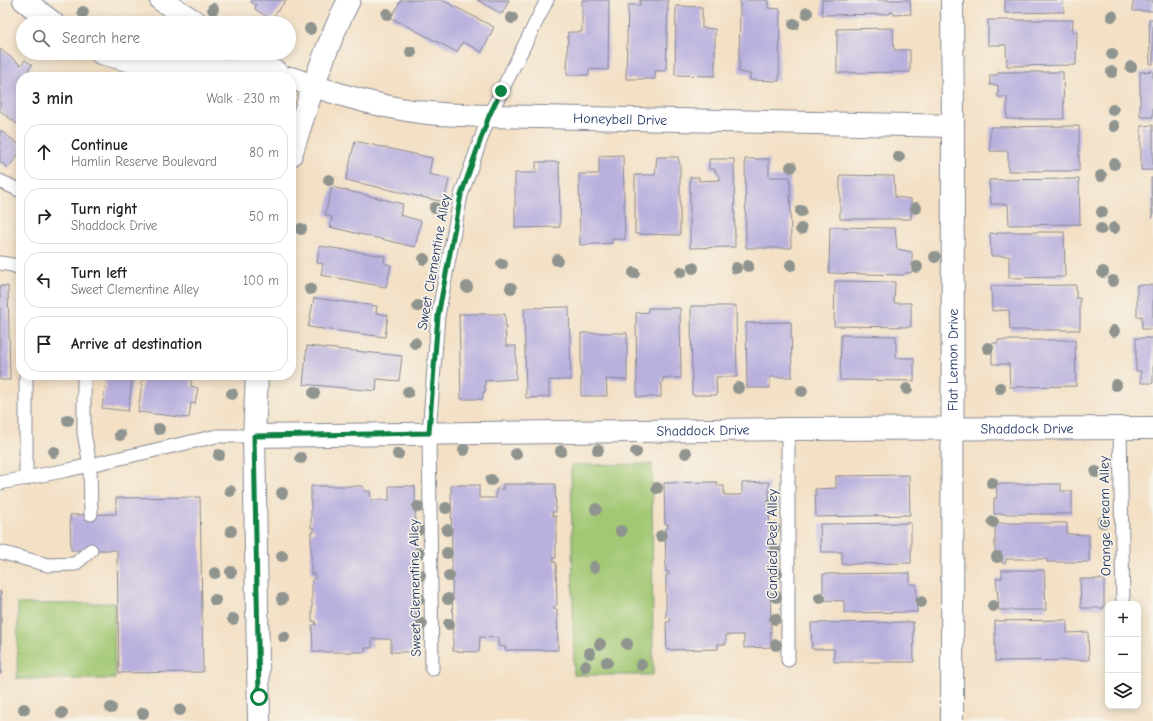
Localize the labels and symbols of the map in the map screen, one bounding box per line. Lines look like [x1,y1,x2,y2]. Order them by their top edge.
route end [492,82,510,100]
street label: Honeybell Drive [573,109,667,128]
street label: Sweet Clementine Alley [414,192,454,331]
street label: Flat Lemon Drive [944,309,961,411]
street label: Shaddock Drive [980,420,1074,437]
street label: Shaddock Drive [656,421,750,439]
street label: Orange Cream Alley [1095,455,1115,576]
street label: Candied Peel Alley [764,488,781,599]
street label: Sweet Clementine Alley [405,518,425,657]
route start [250,688,268,706]

